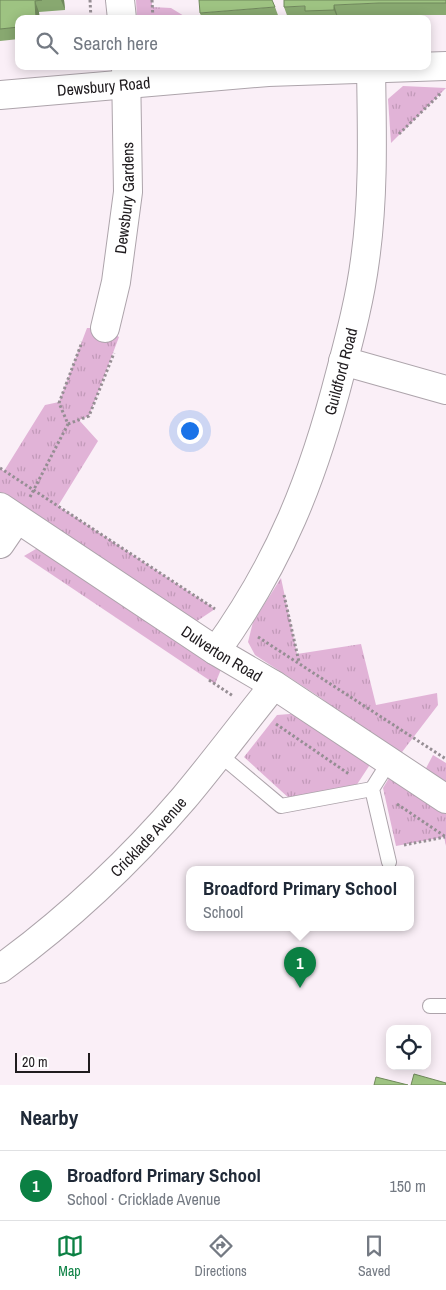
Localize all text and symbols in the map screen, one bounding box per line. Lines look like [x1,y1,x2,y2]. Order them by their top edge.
search box [15,15,431,70]
icon: search [33,29,61,57]
text: Search here [73,30,158,56]
street label: Dewsbury Road [56,71,151,101]
street label: Dewsbury Gardens [109,142,139,255]
street label: Guildford Road [318,326,362,418]
your location [177,418,203,444]
street label: Dulverton Road [177,620,266,687]
street label: Cricklade Avenue [105,792,191,882]
popup [186,866,414,931]
text: Broadford Primary School [203,875,397,901]
text: School [203,901,243,923]
pin: 1 [284,947,316,988]
map controls [386,1025,431,1070]
button: locate [386,1025,431,1070]
scale bar [15,1050,90,1073]
text: 20 m [22,1053,48,1071]
text: Nearby [20,1103,78,1132]
text: Broadford Primary School [67,1162,261,1188]
text: 1 [32,1175,40,1197]
text: 150 m [390,1175,426,1197]
text: School · Cricklade Avenue [67,1188,221,1210]
tab: Map [56,1232,84,1280]
tab: Directions [195,1232,247,1280]
tab: Saved [358,1232,390,1280]

